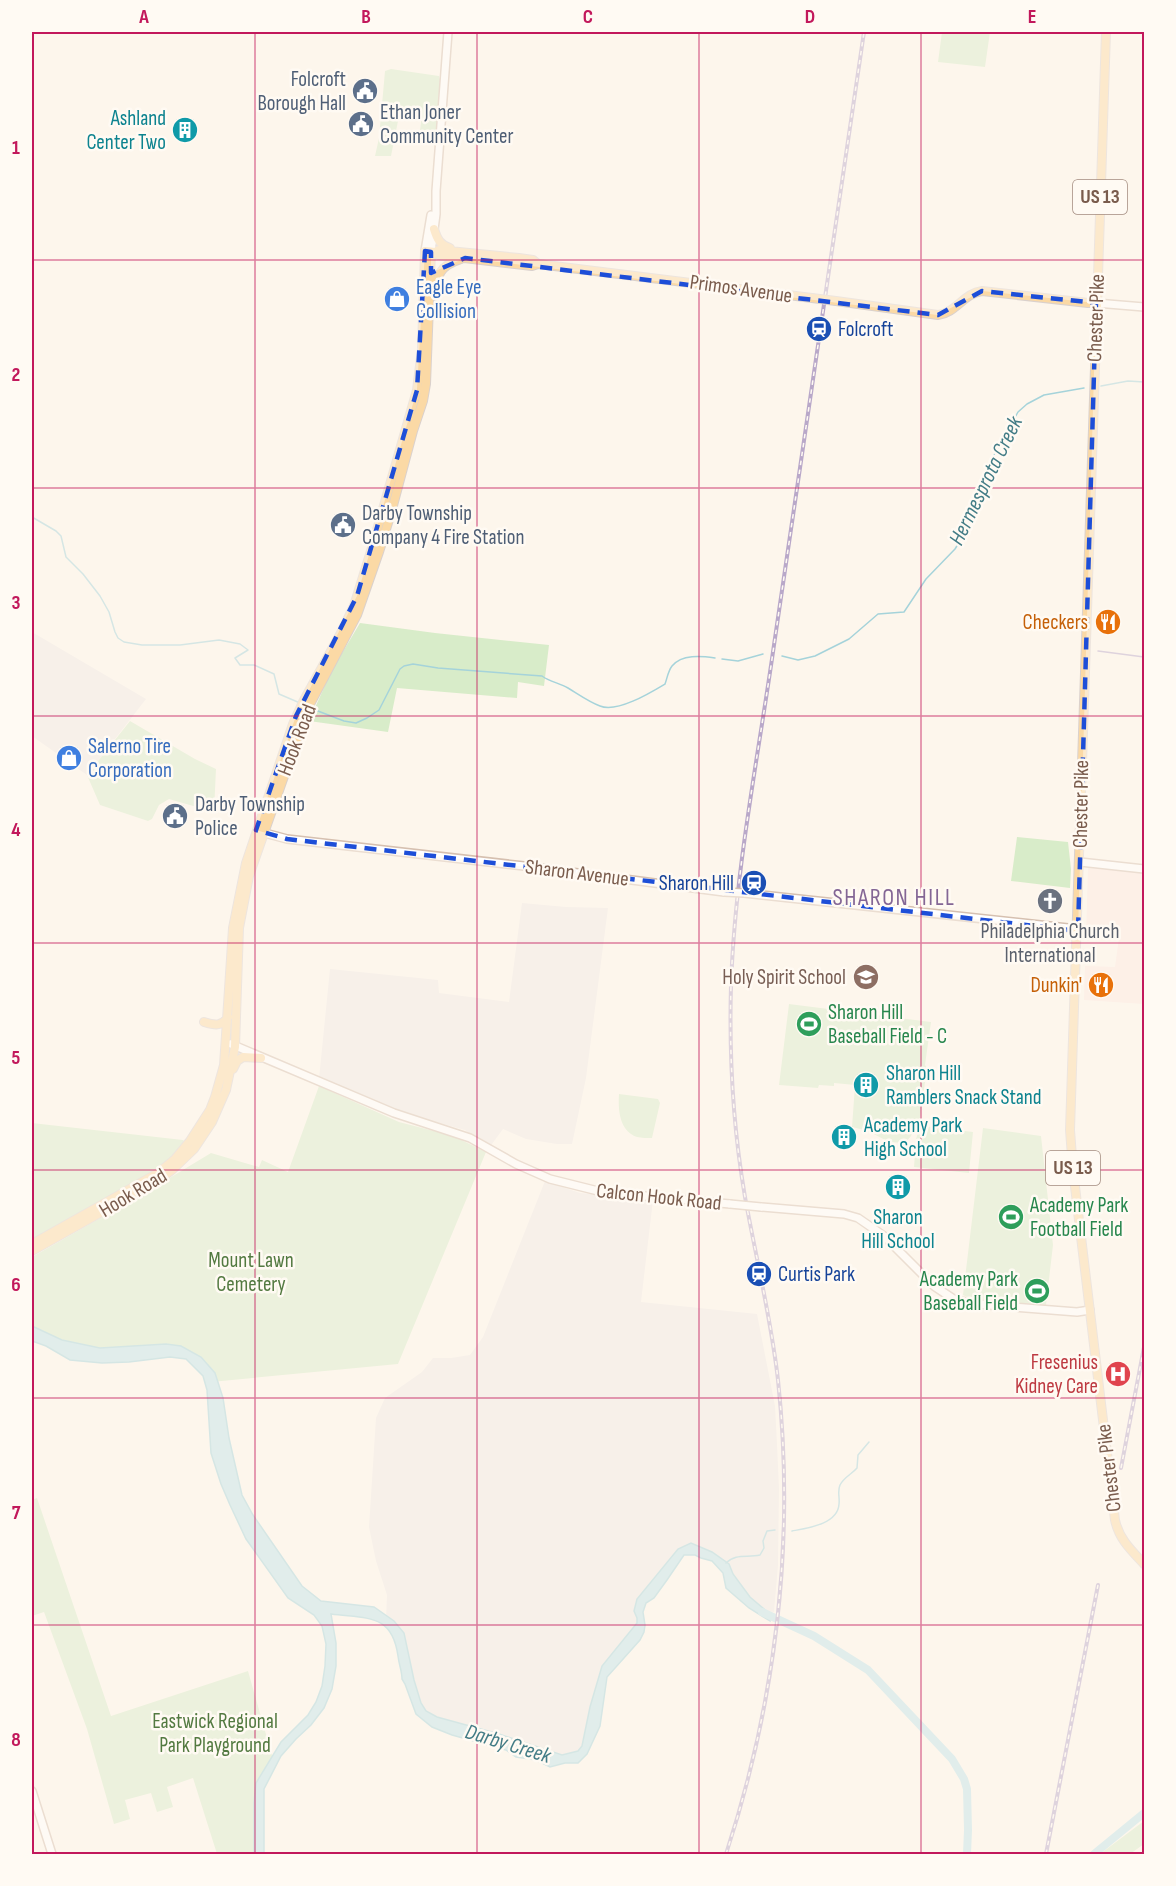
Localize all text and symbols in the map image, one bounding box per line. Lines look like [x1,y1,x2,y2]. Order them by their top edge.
text: A [138,5,149,29]
text: B [361,5,371,29]
text: C [583,5,593,29]
text: D [805,5,815,29]
text: E [1028,5,1036,29]
place label: Folcroft Borough Hall [257,67,346,116]
public building icon: Folcroft Borough Hall [350,76,380,106]
place label: Ethan Joner Community Center [380,100,514,149]
place label: Ashland Center Two [86,106,166,155]
public building icon: Ethan Joner Community Center [346,109,376,139]
building icon: Ashland Center Two [170,115,200,145]
text: 1 [12,136,20,160]
road number: US 13 [1073,180,1127,214]
street label: Primos Avenue [688,269,794,309]
street label: Chester Pike [1082,274,1110,362]
place label: Eagle Eye Collision [416,275,482,324]
shop icon: Eagle Eye Collision [382,284,412,314]
station icon: Folcroft [804,314,834,344]
place label: Folcroft [838,317,893,342]
text: 2 [12,363,20,387]
water label: Hermesprota Creek [943,411,1029,550]
place label: Darby Township Company 4 Fire Station [362,501,524,550]
public building icon: Darby Township Company 4 Fire Station [328,510,358,540]
text: 3 [12,591,21,615]
restaurant icon: Checkers [1093,607,1123,637]
place label: Checkers [1023,610,1088,635]
street label: Hook Road [272,701,322,779]
place label: Salerno Tire Corporation [88,734,172,783]
shop icon: Salerno Tire Corporation [54,743,84,773]
street label: Chester Pike [1068,760,1094,848]
place label: Darby Township Police [195,792,305,841]
public building icon: Darby Township Police [160,801,190,831]
text: 4 [11,818,21,842]
street label: Sharon Avenue [524,854,630,892]
station icon: Sharon Hill [739,868,769,898]
place label: Sharon Hill [659,871,734,896]
district label: SHARON HILL [833,883,955,912]
church icon: Philadelphia Church International [1035,886,1065,916]
place label: Philadelphia Church International [981,919,1119,968]
school or university icon: Holy Spirit School [851,962,881,992]
place label: Holy Spirit School [722,965,846,990]
restaurant icon: Dunkin' [1086,970,1116,1000]
place label: Dunkin' [1030,973,1082,998]
place label: Sharon Hill Baseball Field - C [828,1000,947,1049]
sports icon: Sharon Hill Baseball Field - C [794,1009,824,1039]
text: 5 [12,1046,21,1070]
place label: Sharon Hill Ramblers Snack Stand [886,1061,1042,1110]
building icon: Sharon Hill Ramblers Snack Stand [851,1070,881,1100]
place label: Academy Park High School [863,1113,962,1162]
building icon: Academy Park High School [829,1122,859,1152]
road number: US 13 [1046,1151,1100,1185]
street label: Hook Road [95,1163,171,1223]
building icon: Sharon Hill School [883,1172,913,1202]
street label: Calcon Hook Road [595,1178,723,1216]
place label: Academy Park Football Field [1029,1193,1128,1242]
sports icon: Academy Park Football Field [996,1202,1026,1232]
place label: Sharon Hill School [861,1205,935,1254]
park label: Mount Lawn Cemetery [208,1248,294,1297]
station icon: Curtis Park [744,1259,774,1289]
place label: Curtis Park [778,1262,855,1287]
place label: Academy Park Baseball Field [919,1267,1018,1316]
text: 6 [11,1273,21,1297]
sports icon: Academy Park Baseball Field [1022,1276,1052,1306]
place label: Fresenius Kidney Care [1015,1350,1098,1399]
hospital icon: Fresenius Kidney Care [1103,1359,1133,1389]
street label: Chester Pike [1091,1423,1127,1513]
text: 7 [12,1501,21,1525]
park label: Eastwick Regional Park Playground [152,1709,278,1758]
water label: Darby Creek [462,1718,555,1770]
text: 8 [11,1728,21,1752]

